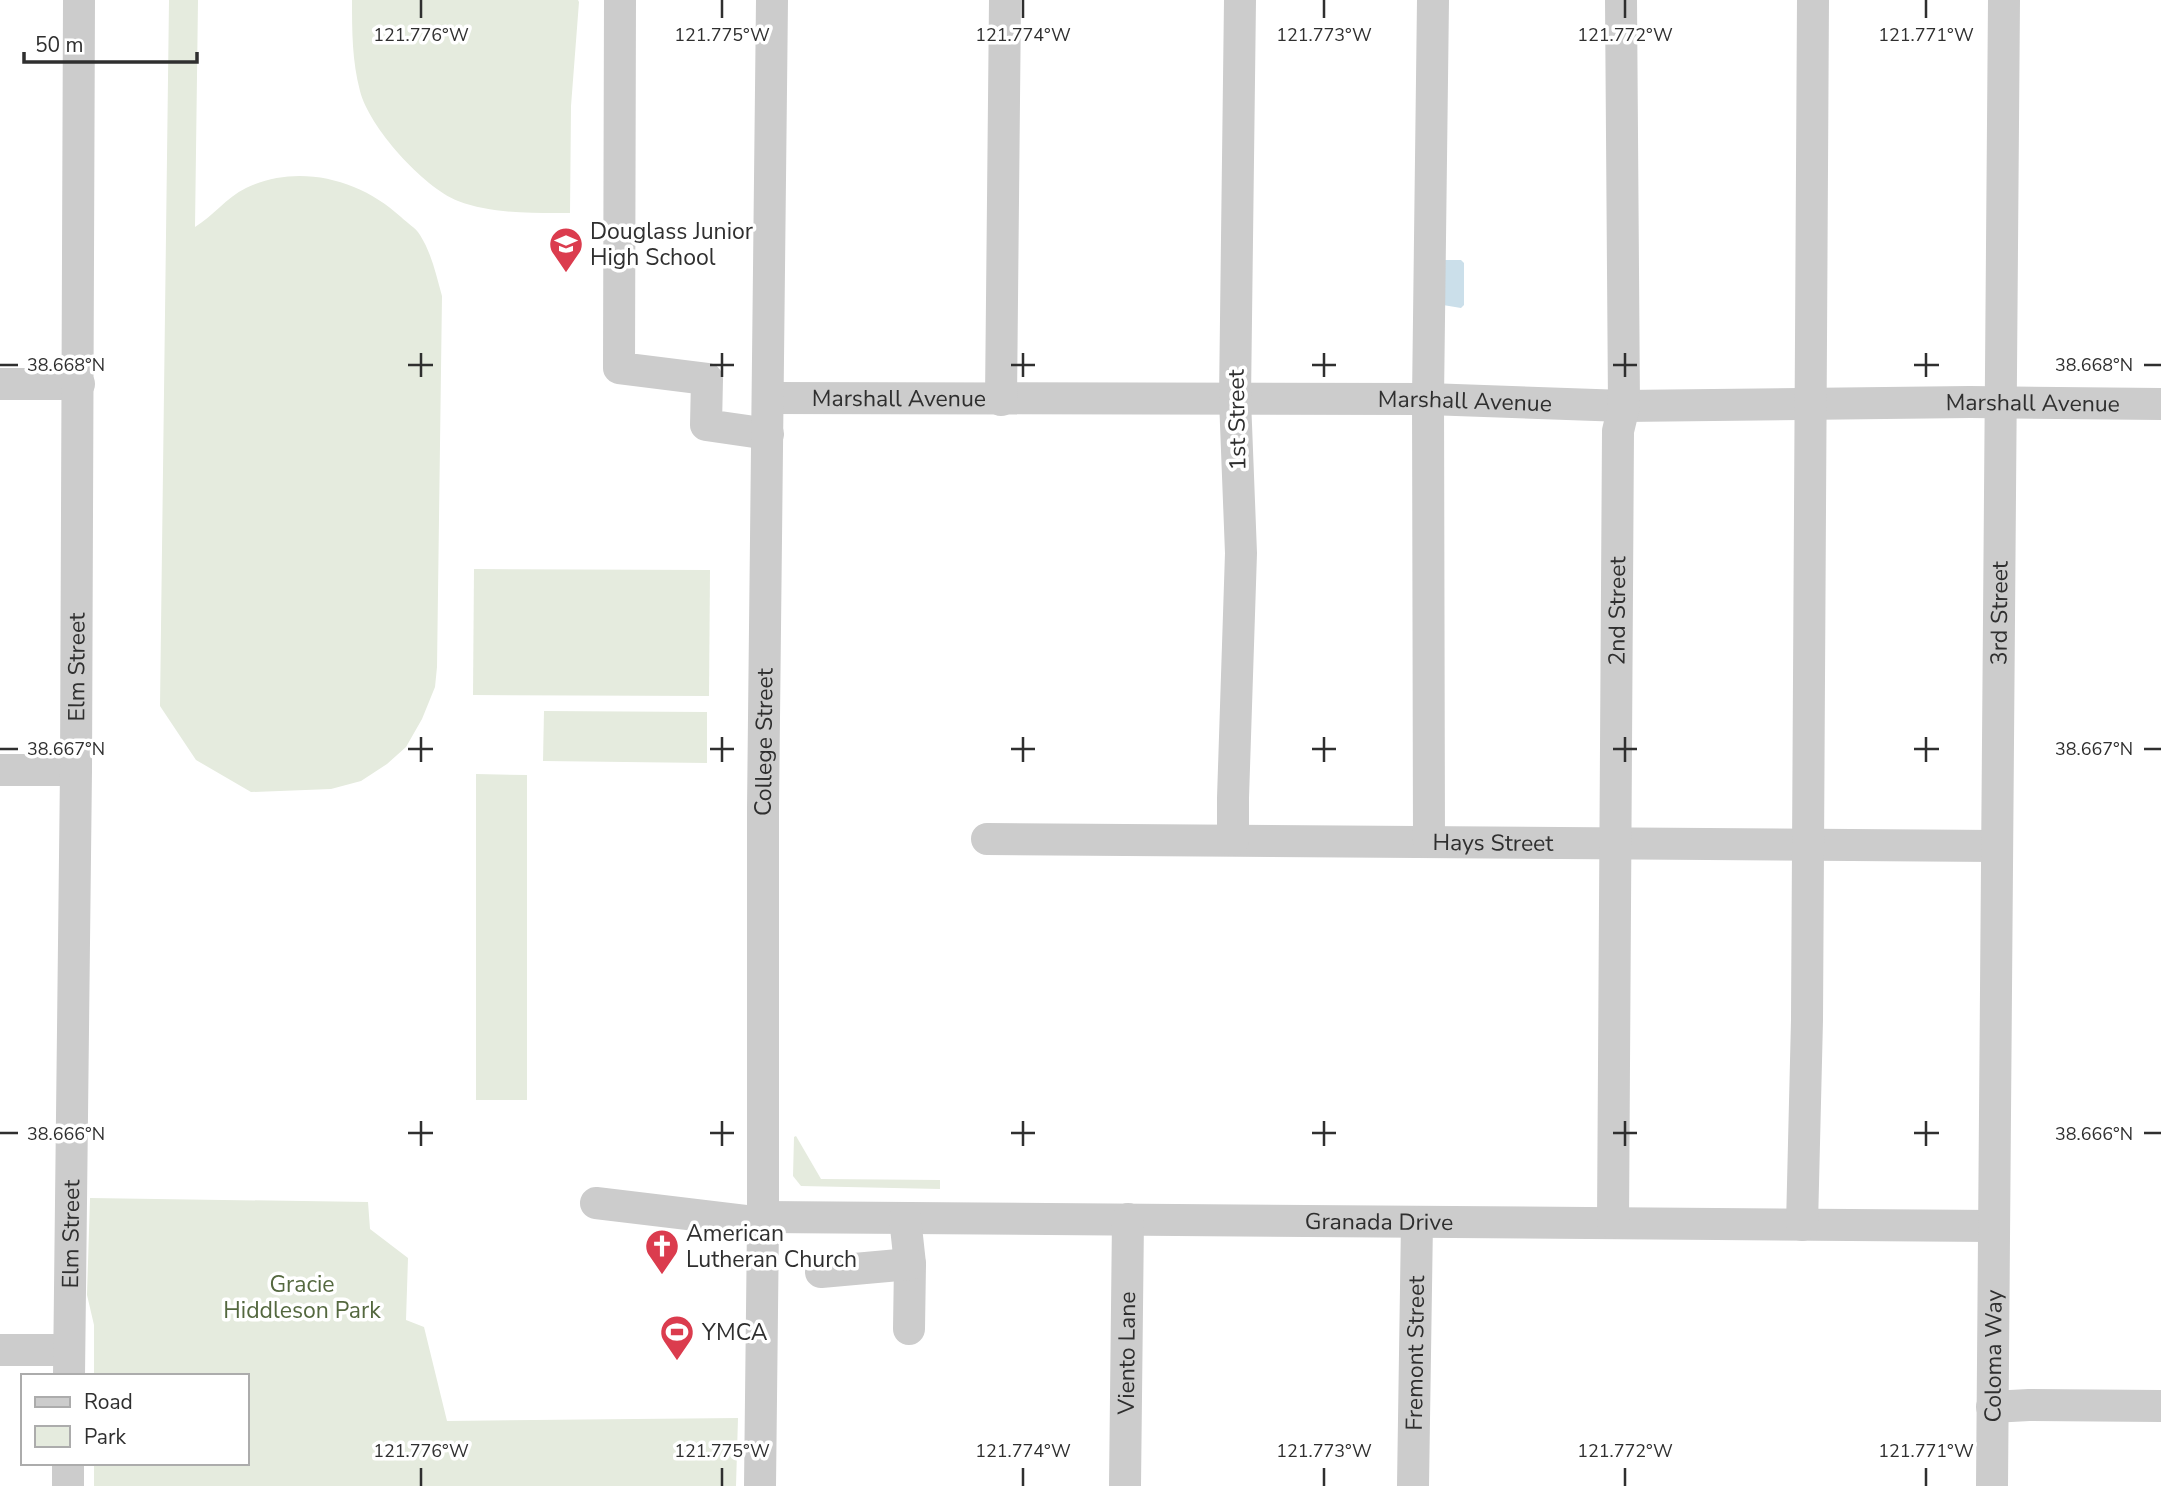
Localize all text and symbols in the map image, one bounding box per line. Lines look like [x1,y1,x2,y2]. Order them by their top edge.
scale bar [24,21,198,65]
text: 121.776°W [373,23,469,47]
text: 121.775°W [674,23,770,47]
text: 121.774°W [975,23,1071,47]
text: 121.773°W [1276,23,1372,47]
text: 121.772°W [1577,23,1673,47]
text: 121.771°W [1878,23,1974,47]
text: 50 m [35,31,84,59]
place label: Douglass Junior High School [590,216,754,273]
school or university icon: Douglass Junior High School [547,225,585,274]
text: 38.668°N [27,353,105,377]
text: 38.668°N [2055,353,2133,377]
street label: 1st Street [1221,368,1253,471]
street label: Marshall Avenue [812,383,986,414]
street label: Marshall Avenue [1378,383,1553,419]
street label: Marshall Avenue [1946,386,2120,419]
street label: 2nd Street [1601,555,1633,666]
street label: 3rd Street [1983,560,2015,665]
street label: Elm Street [61,612,92,721]
street label: College Street [748,667,780,816]
text: 38.667°N [27,737,105,761]
text: 38.667°N [2055,737,2133,761]
street label: Hays Street [1432,827,1555,858]
text: 38.666°N [27,1122,105,1146]
text: 38.666°N [2055,1122,2133,1146]
street label: Elm Street [55,1179,87,1289]
street label: Granada Drive [1305,1205,1453,1238]
place label: American Lutheran Church [686,1218,857,1275]
church icon: American Lutheran Church [643,1227,681,1276]
park label: Gracie Hiddleson Park [223,1269,381,1326]
street label: Fremont Street [1398,1274,1432,1431]
street label: Coloma Way [1977,1289,2009,1422]
street label: Viento Lane [1110,1291,1143,1416]
sports icon: YMCA [658,1313,696,1362]
place label: YMCA [701,1317,768,1348]
legend [21,1374,248,1465]
text: Road [84,1388,133,1416]
text: Park [84,1423,126,1451]
text: 121.776°W [373,1439,469,1463]
text: 121.775°W [674,1439,770,1463]
text: 121.774°W [975,1439,1071,1463]
text: 121.773°W [1276,1439,1372,1463]
text: 121.772°W [1577,1439,1673,1463]
text: 121.771°W [1878,1439,1974,1463]

